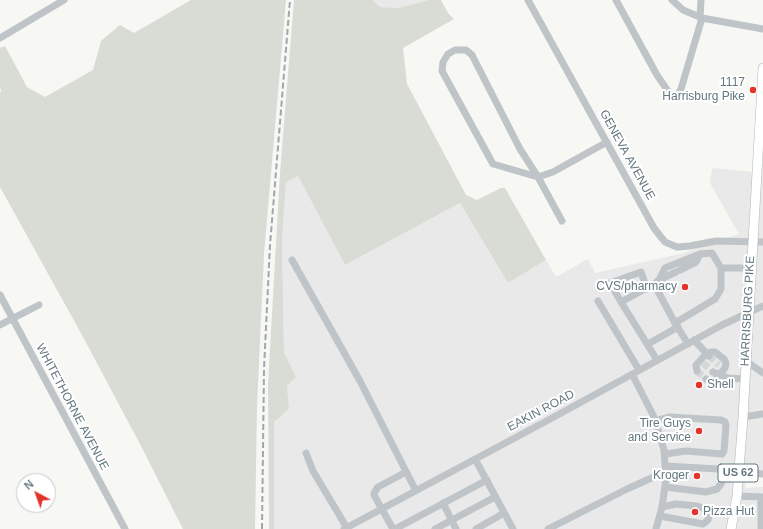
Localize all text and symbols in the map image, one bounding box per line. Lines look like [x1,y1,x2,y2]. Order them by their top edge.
place label: 1117 Harrisburg Pike [662,76,745,104]
marker: 1117 Harrisburg Pike [748,85,758,95]
street label: GENEVA AVENUE [596,107,658,203]
street label: HARRISBURG PIKE [738,255,758,367]
place label: CVS/pharmacy [596,280,677,294]
marker: CVS/pharmacy [680,282,690,292]
street label: WHITETHORNE AVENUE [33,341,111,473]
place label: Shell [707,378,734,392]
marker: Shell [694,380,704,390]
street label: EAKIN ROAD [505,387,577,435]
place label: Tire Guys and Service [628,417,691,445]
marker: Tire Guys and Service [694,426,704,436]
road number: US 62 [718,464,758,482]
place label: Kroger [653,469,689,483]
marker: Kroger [692,471,702,481]
north arrow [16,473,56,513]
text: N [22,478,36,492]
place label: Pizza Hut [703,505,754,519]
marker: Pizza Hut [690,507,700,517]

